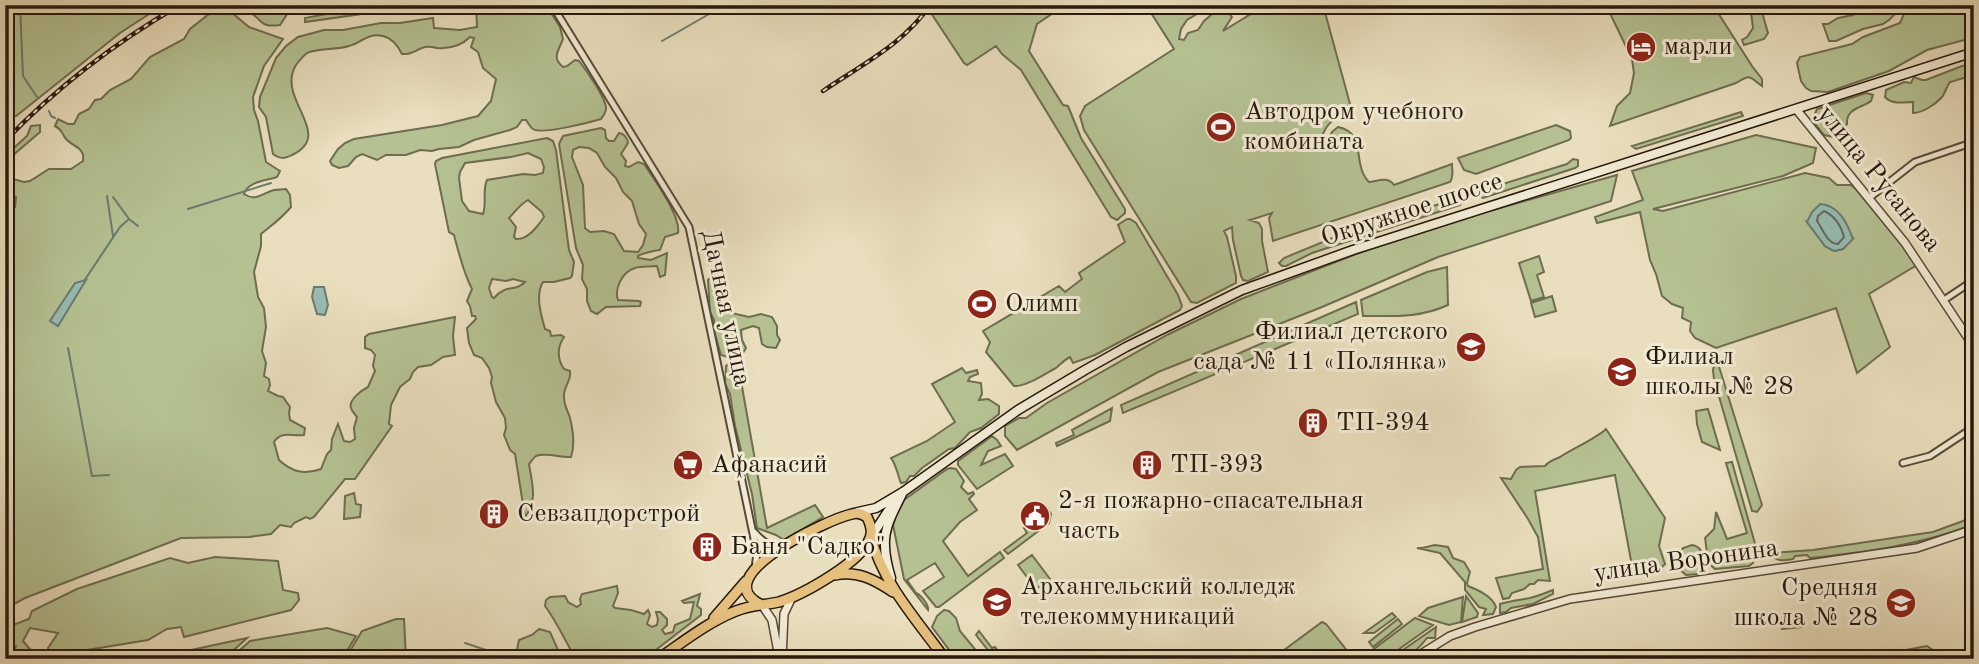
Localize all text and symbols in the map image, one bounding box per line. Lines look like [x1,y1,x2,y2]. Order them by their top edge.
hotel icon: марли [1624,30,1658,64]
place label: марли [1664,34,1732,60]
place label: Автодром учебного комбината [1244,99,1464,155]
street label: улица Русанова [1812,101,1946,257]
sports icon: Автодром учебного комбината [1204,110,1238,144]
street label: Окружное шоссе [1318,168,1506,252]
street label: Дачная улица [697,227,755,389]
sports icon: Олимп [965,287,999,321]
place label: Олимп [1005,291,1079,317]
place label: Филиал детского сада № 11 «Полянка» [1193,319,1448,375]
school or university icon: Филиал детского сада № 11 «Полянка» [1454,330,1488,364]
place label: Филиал школы № 28 [1645,344,1794,400]
school or university icon: Филиал школы № 28 [1605,355,1639,389]
building icon: ТП-394 [1296,406,1330,440]
place label: ТП-394 [1336,410,1430,436]
supermarket icon: Афанасий [671,448,705,482]
building icon: ТП-393 [1130,448,1164,482]
place label: Афанасий [711,452,827,478]
place label: ТП-393 [1170,452,1264,478]
place label: 2-я пожарно-спасательная часть [1058,488,1364,544]
building icon: Севзапдорстрой [477,497,511,531]
public building icon: 2-я пожарно-спасательная часть [1018,499,1052,533]
place label: Севзапдорстрой [517,501,700,527]
building icon: Баня "Садко" [690,530,724,564]
place label: Баня "Садко" [730,534,886,560]
street label: улица Воронина [1592,535,1780,587]
place label: Архангельский колледж телекоммуникаций [1020,574,1296,630]
place label: Средняя школа № 28 [1734,575,1878,631]
school or university icon: Архангельский колледж телекоммуникаций [980,585,1014,619]
school or university icon: Средняя школа № 28 [1884,586,1918,620]

